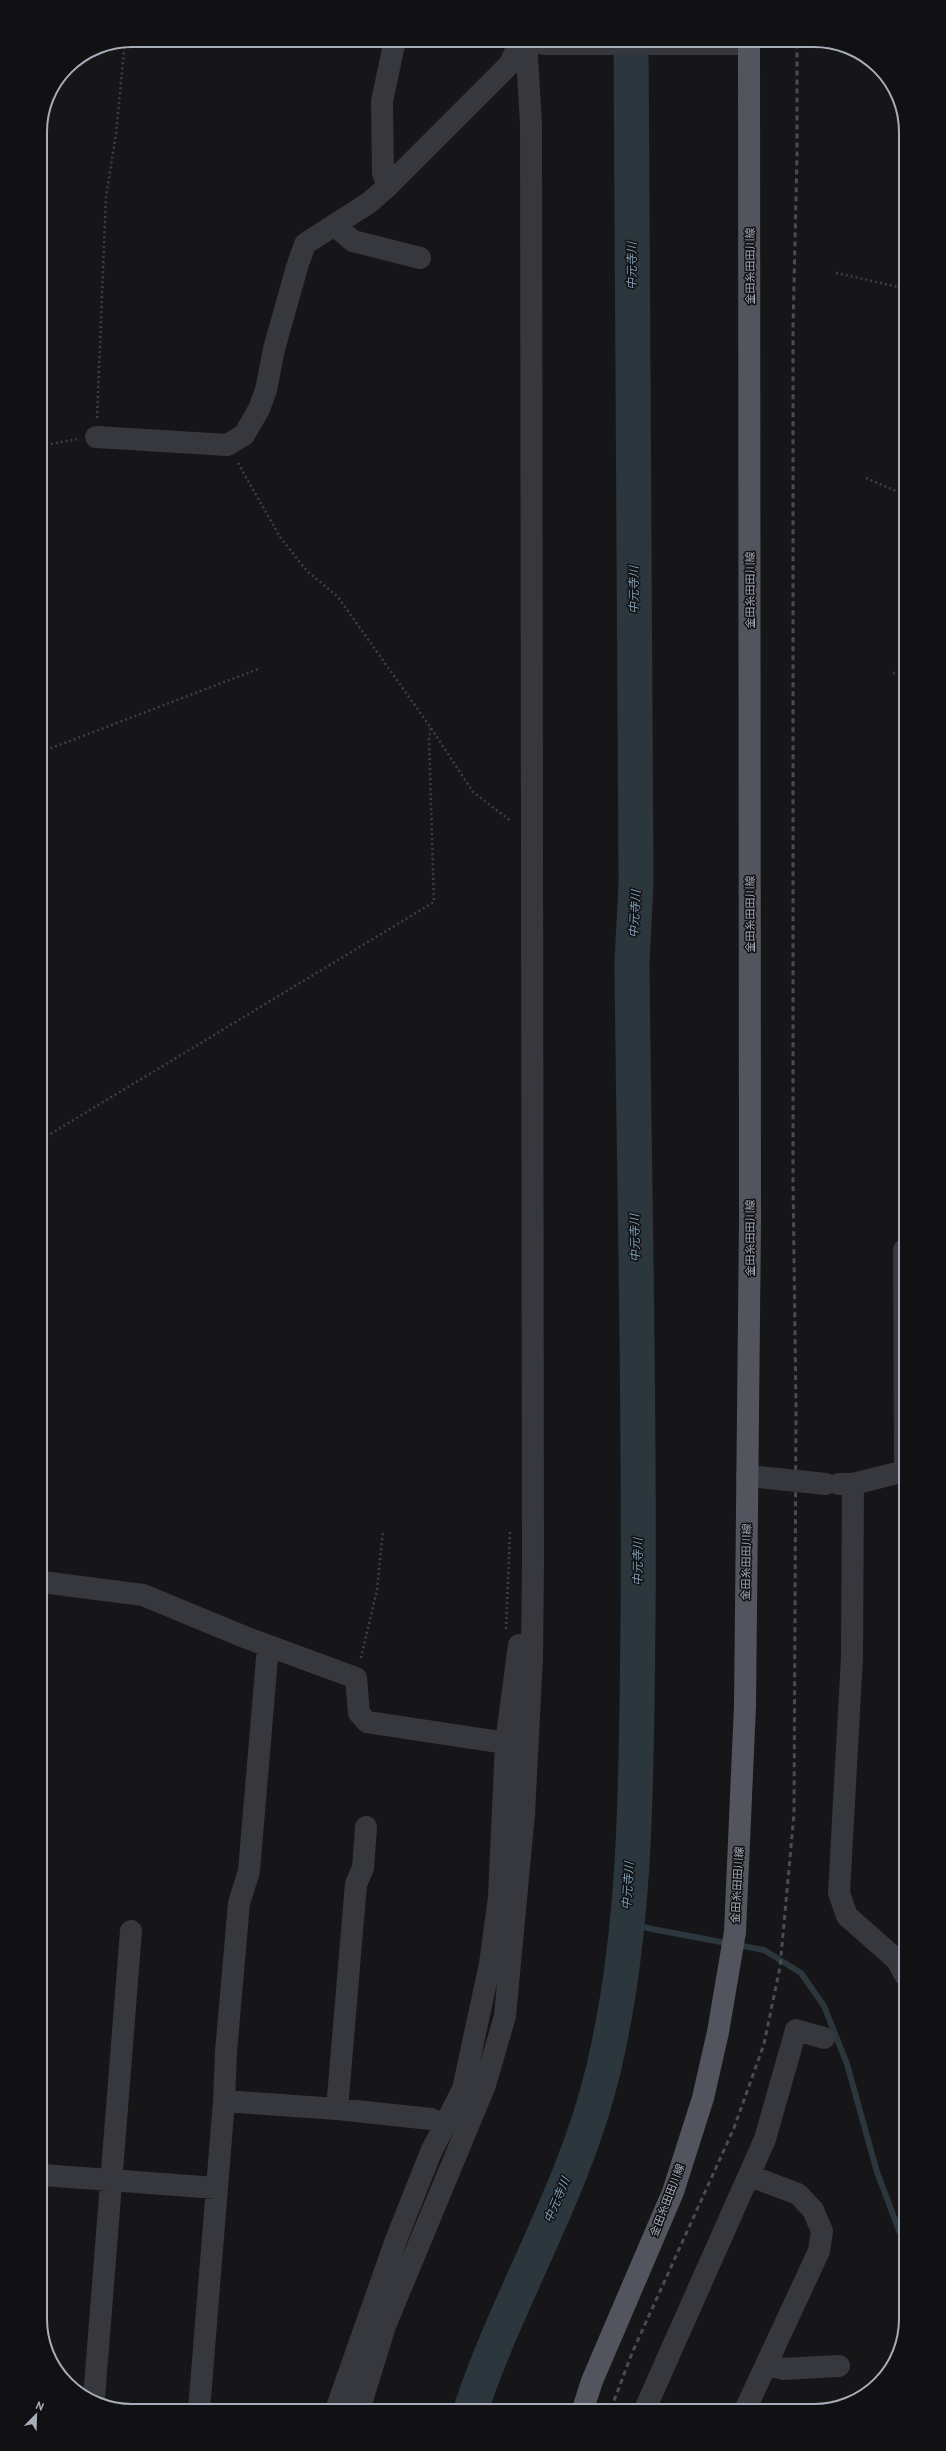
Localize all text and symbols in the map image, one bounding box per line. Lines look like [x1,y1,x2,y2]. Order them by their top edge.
street label: 金田糸田田川線 [744,228,758,305]
water label: 中元寺川 [625,240,641,290]
street label: 金田糸田田川線 [744,552,758,629]
water label: 中元寺川 [627,564,643,614]
street label: 金田糸田田川線 [744,876,758,953]
water label: 中元寺川 [627,888,645,938]
street label: 金田糸田田川線 [744,1200,758,1277]
water label: 中元寺川 [628,1212,644,1262]
street label: 金田糸田田川線 [739,1523,755,1601]
water label: 中元寺川 [631,1536,647,1586]
street label: 金田糸田田川線 [729,1846,747,1924]
water label: 中元寺川 [619,1860,639,1911]
street label: 金田糸田田川線 [648,2162,688,2239]
water label: 中元寺川 [541,2173,575,2226]
north arrow [16,2395,56,2435]
text: N [33,2399,46,2415]

